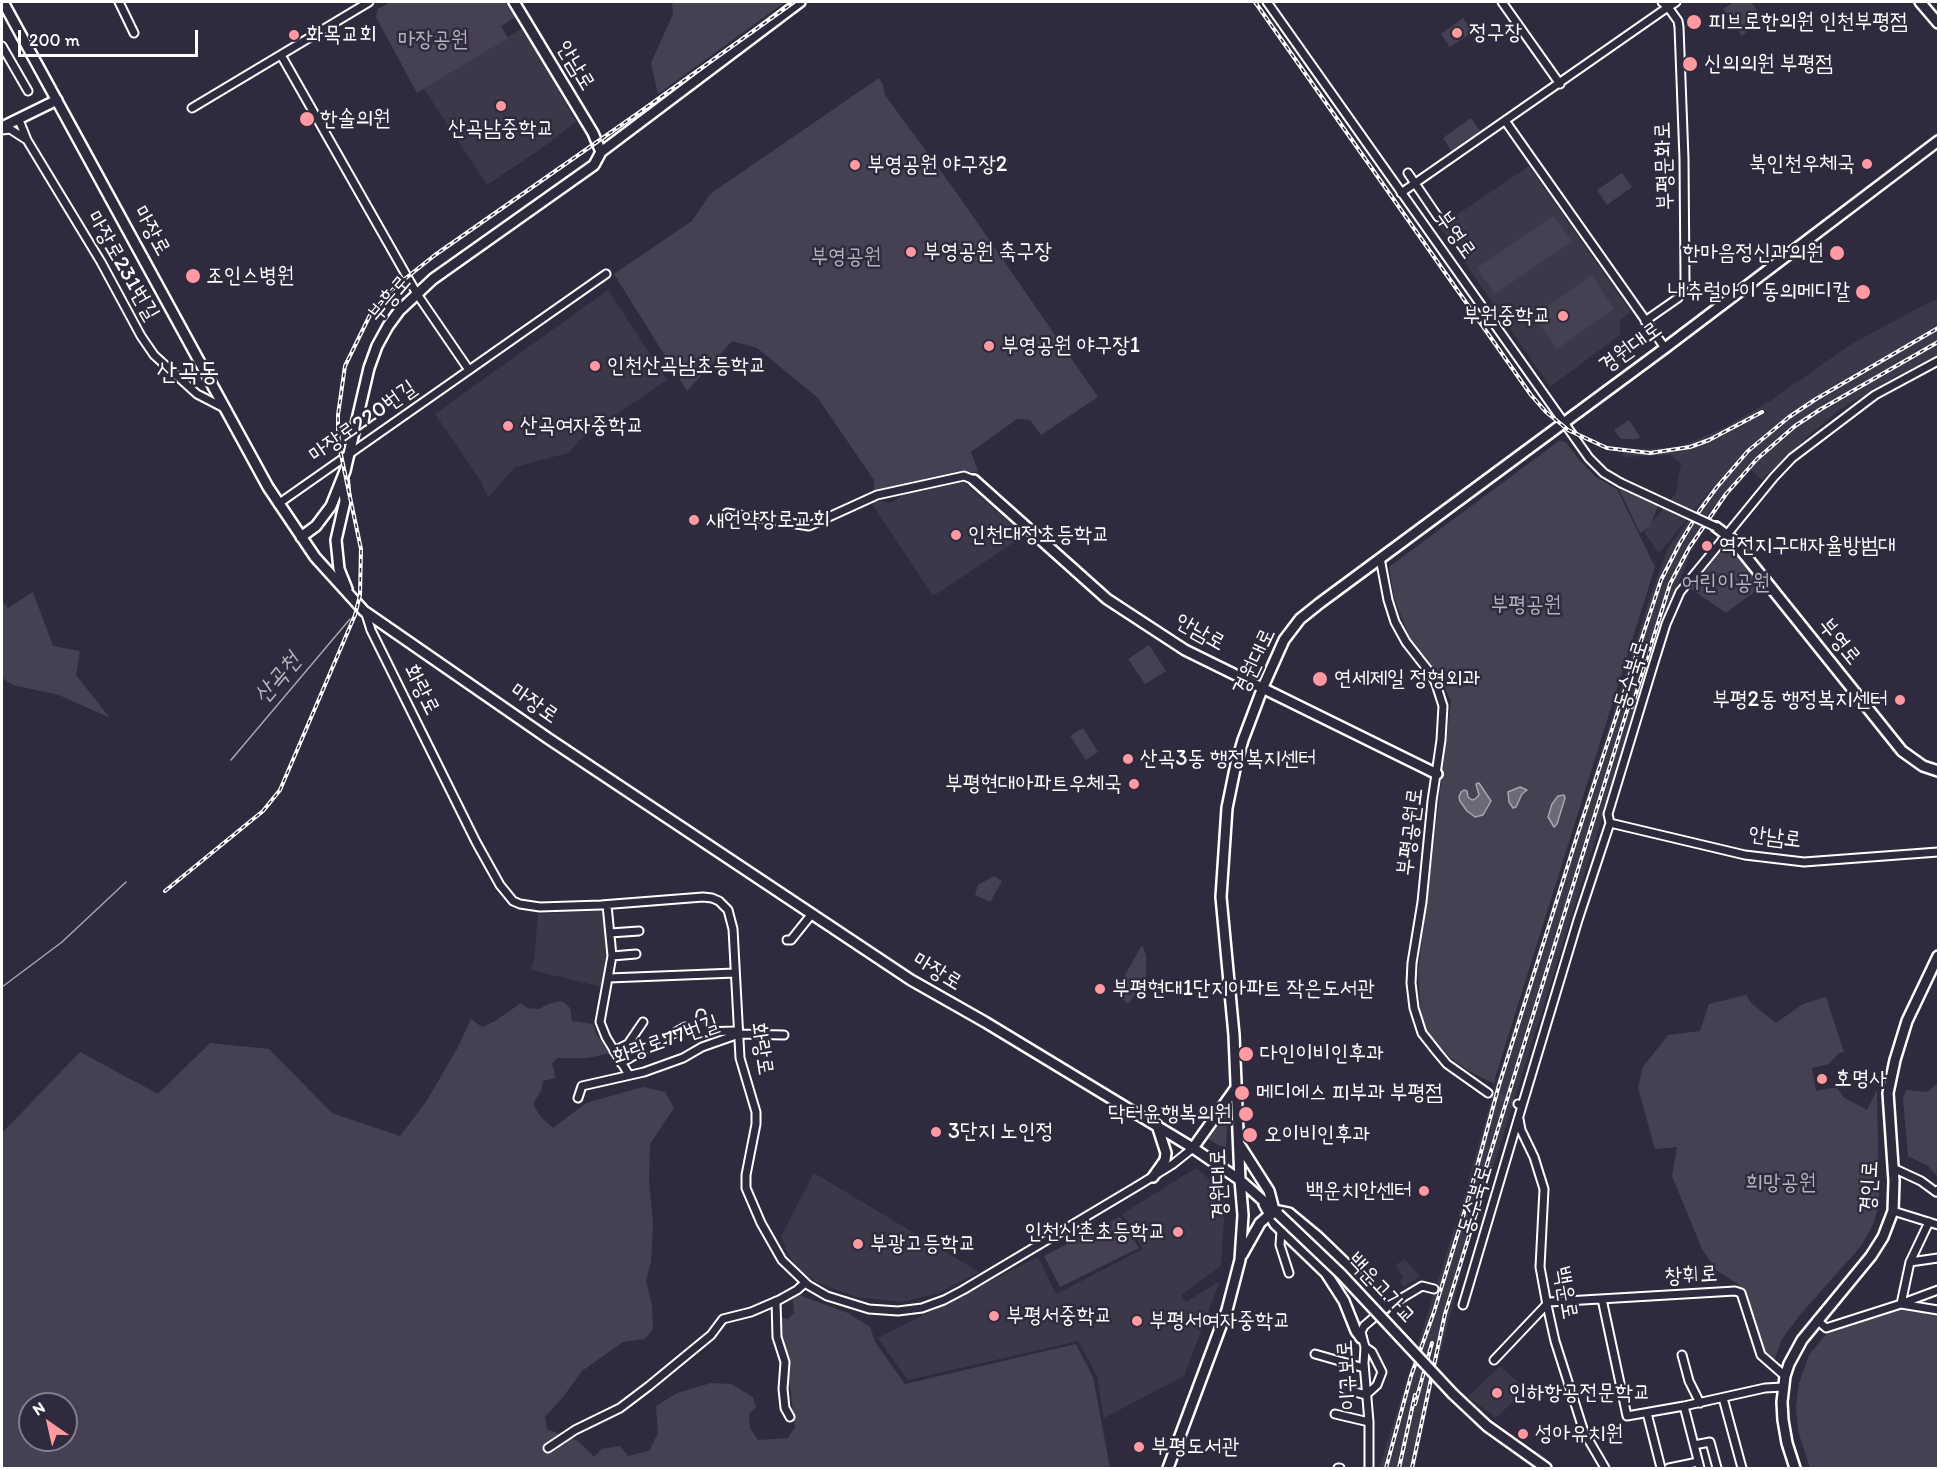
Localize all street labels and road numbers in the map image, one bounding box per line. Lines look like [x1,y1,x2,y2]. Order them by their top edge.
street label: 안남로 [550,36,600,96]
street label: 부평문화로 [1650,121,1680,211]
street label: 마장로 [127,201,175,261]
street label: 마장로231번길 [80,206,164,326]
street label: 부영로 [1429,206,1481,264]
street label: 부흥로 [363,270,417,328]
street label: 경원대로 [1595,317,1667,379]
street label: 마장로220번길 [304,375,422,469]
street label: 안남로 [1170,609,1230,657]
street label: 부영로 [1812,613,1866,671]
street label: 경원대로 [1228,624,1282,700]
street label: 동수북로 [1609,637,1655,713]
street label: 화랑로 [397,660,445,720]
street label: 마장로 [505,678,563,730]
street label: 부평공원로 [1393,786,1429,878]
street label: 안남로 [1747,822,1803,854]
street label: 마장로 [907,947,967,997]
street label: 화랑로77번길 [610,1011,722,1071]
street label: 화랑로 [744,1021,778,1077]
street label: 경원대로 [1206,1148,1234,1220]
street label: 경인로 [1855,1160,1885,1214]
street label: 동수북로 [1453,1162,1499,1238]
street label: 백운고가교 [1341,1248,1421,1330]
street label: 창휘로 [1664,1261,1718,1291]
street label: 백운로 [1547,1265,1583,1321]
street label: 이규보로 [1332,1339,1364,1411]

